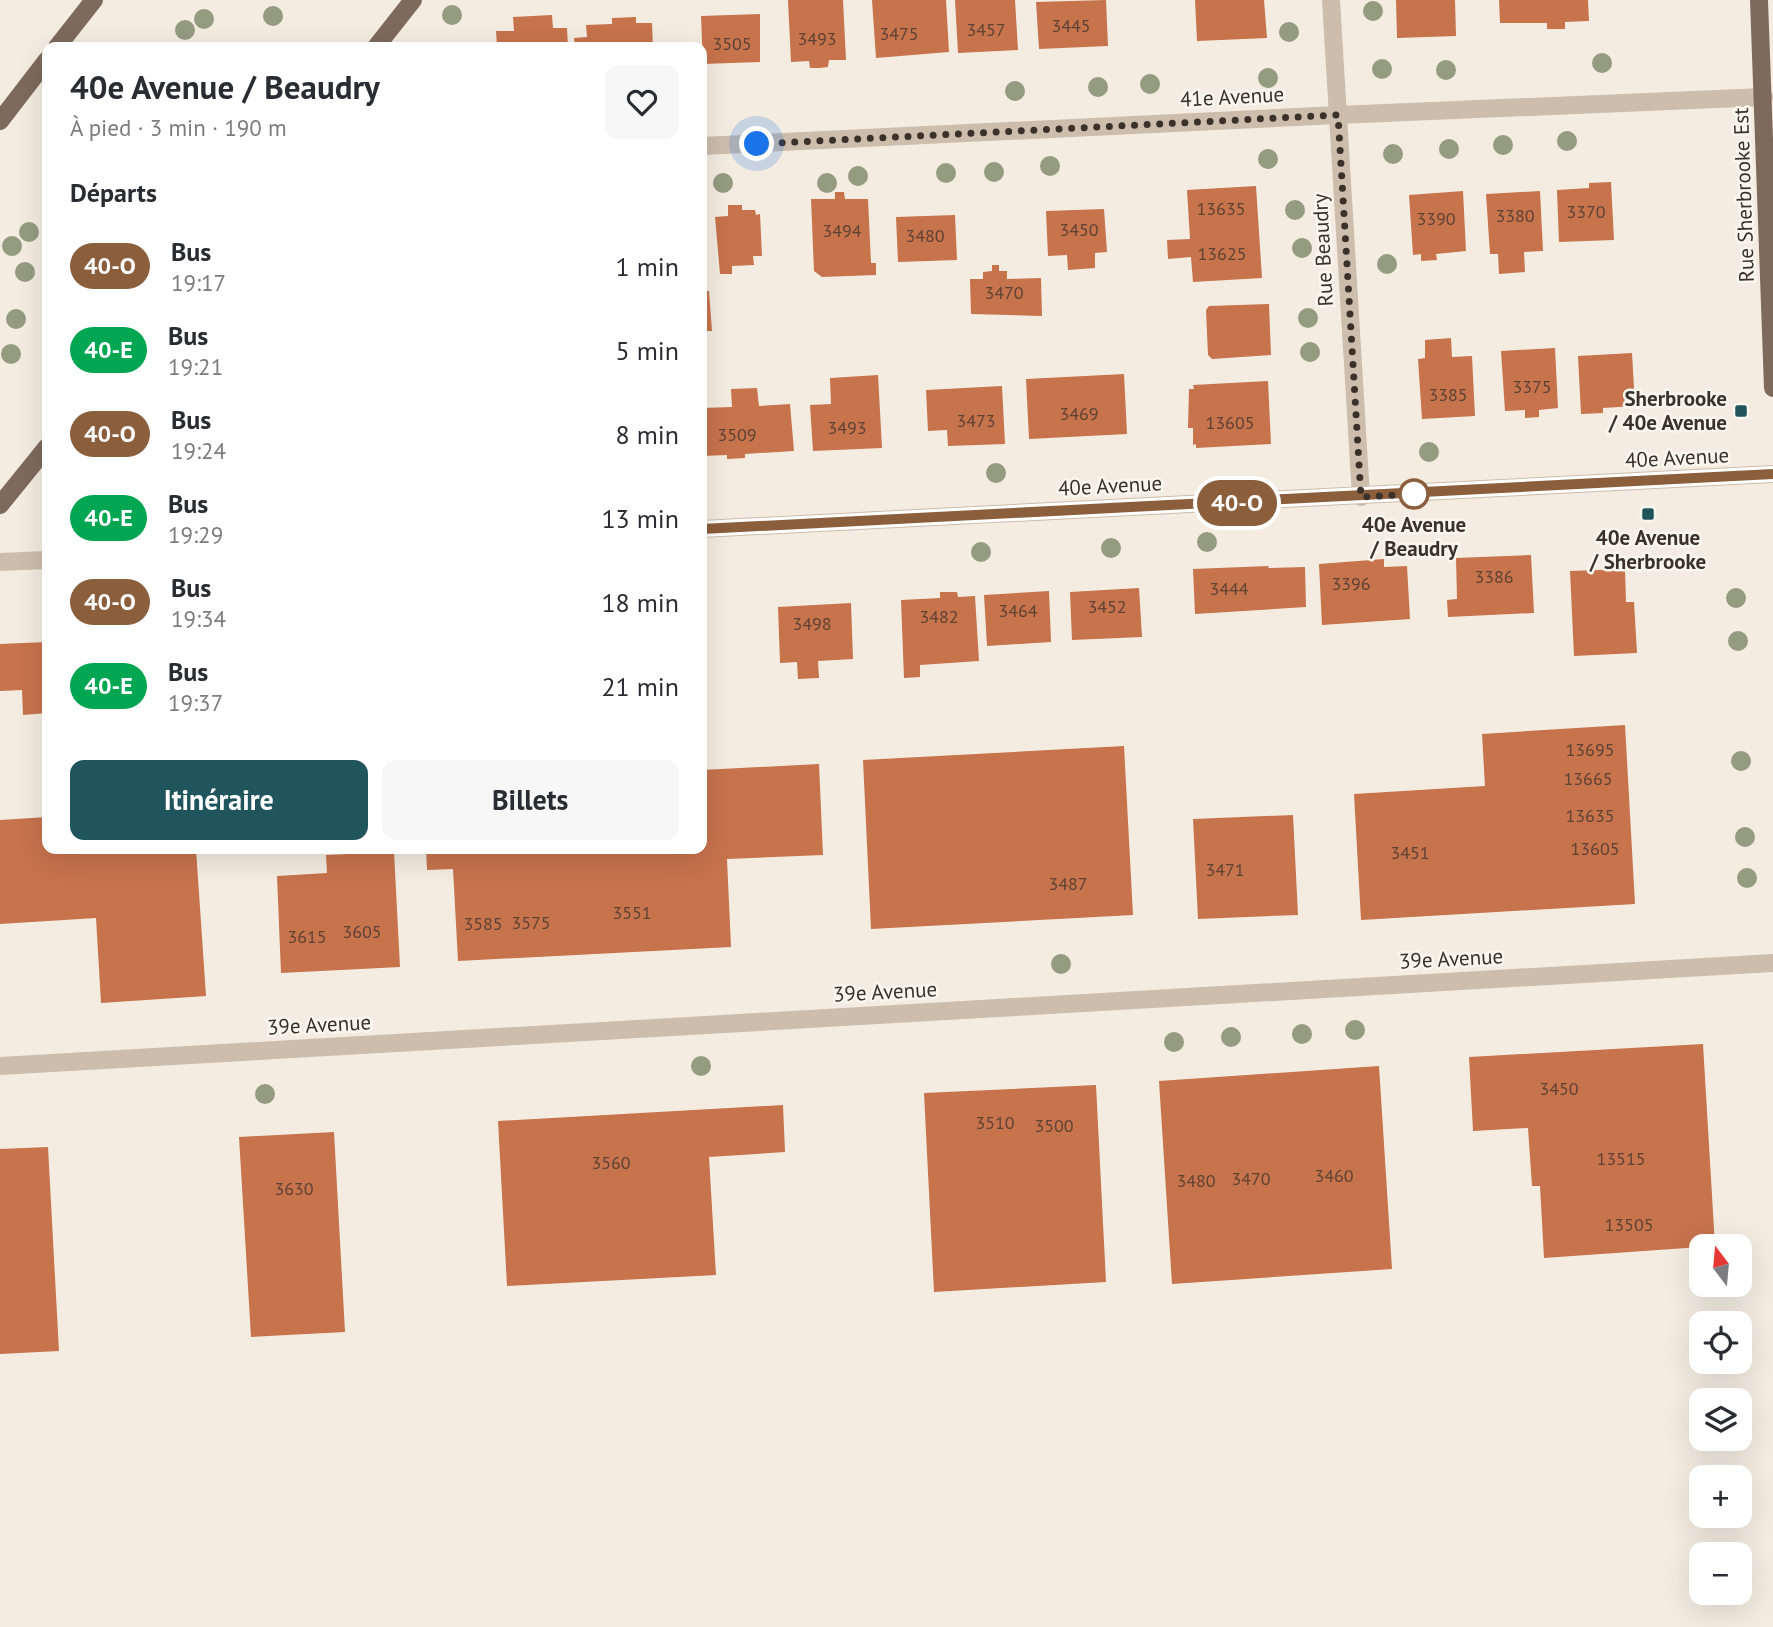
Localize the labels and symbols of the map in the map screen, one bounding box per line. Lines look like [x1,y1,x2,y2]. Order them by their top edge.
house number: 3445 [1051,14,1091,37]
house number: 3457 [966,18,1006,41]
house number: 3475 [879,22,919,45]
house number: 3493 [797,27,837,50]
house number: 3505 [712,32,752,55]
street label: 41e Avenue [1179,80,1285,113]
street label: Rue Sherbrooke Est [1727,107,1760,283]
your location [739,126,774,161]
street label: Rue Beaudry [1306,193,1339,307]
house number: 13635 [1196,197,1246,220]
house number: 3370 [1566,200,1606,223]
house number: 3380 [1495,204,1535,227]
house number: 3390 [1416,207,1456,230]
house number: 3450 [1059,218,1099,241]
house number: 3494 [822,219,862,242]
house number: 3480 [905,224,945,247]
house number: 13625 [1197,242,1247,265]
house number: 3470 [984,281,1024,304]
house number: 3375 [1512,375,1552,398]
house number: 3385 [1428,383,1468,406]
place label: Sherbrooke / 40e Avenue [1608,385,1727,436]
house number: 3469 [1059,402,1099,425]
marker: Sherbrooke / 40e Avenue [1733,403,1749,419]
house number: 3473 [956,409,996,432]
house number: 13605 [1205,411,1255,434]
house number: 3493 [827,416,867,439]
house number: 3509 [717,423,757,446]
street label: 40e Avenue [1624,441,1730,474]
street label: 40e Avenue [1057,469,1163,502]
marker: 40e Avenue / Beaudry [1399,479,1429,509]
line badge: 40-O [1188,480,1286,526]
marker: 40e Avenue / Sherbrooke [1640,506,1656,522]
place label: 40e Avenue / Beaudry [1362,511,1466,562]
place label: 40e Avenue / Sherbrooke [1589,524,1706,575]
house number: 3386 [1474,565,1514,588]
house number: 3396 [1331,572,1371,595]
house number: 3444 [1209,577,1249,600]
house number: 3452 [1087,595,1127,618]
house number: 3464 [998,599,1038,622]
house number: 3482 [919,605,959,628]
house number: 3498 [792,612,832,635]
house number: 13695 [1565,738,1615,761]
house number: 13665 [1563,767,1613,790]
house number: 13635 [1565,804,1615,827]
house number: 13605 [1570,837,1620,860]
house number: 3451 [1390,841,1430,864]
house number: 3471 [1205,858,1245,881]
house number: 3487 [1048,872,1088,895]
house number: 3551 [612,901,652,924]
house number: 3575 [511,911,551,934]
house number: 3585 [463,912,503,935]
house number: 3605 [342,920,382,943]
house number: 3615 [287,925,327,948]
street label: 39e Avenue [1398,942,1504,975]
street label: 39e Avenue [832,975,938,1008]
street label: 39e Avenue [266,1008,372,1041]
house number: 3450 [1539,1077,1579,1100]
house number: 3510 [975,1111,1015,1134]
house number: 3500 [1034,1114,1074,1137]
house number: 13515 [1596,1147,1646,1170]
house number: 3560 [591,1151,631,1174]
house number: 3460 [1314,1164,1354,1187]
house number: 3470 [1231,1167,1271,1190]
house number: 3480 [1176,1169,1216,1192]
house number: 3630 [274,1177,314,1200]
house number: 13505 [1604,1213,1654,1236]
north arrow [1689,1234,1752,1297]

